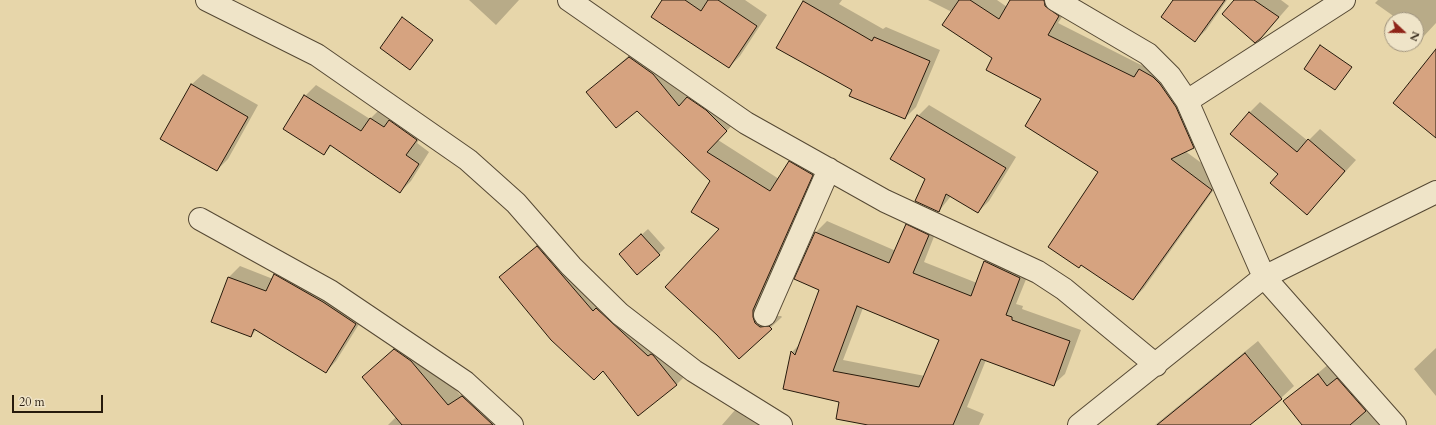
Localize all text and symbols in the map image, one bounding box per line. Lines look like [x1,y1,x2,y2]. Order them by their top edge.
north arrow [1384,12,1424,52]
text: N [1406,29,1423,44]
scale bar [14,387,105,413]
text: 20 m [19,394,45,410]

